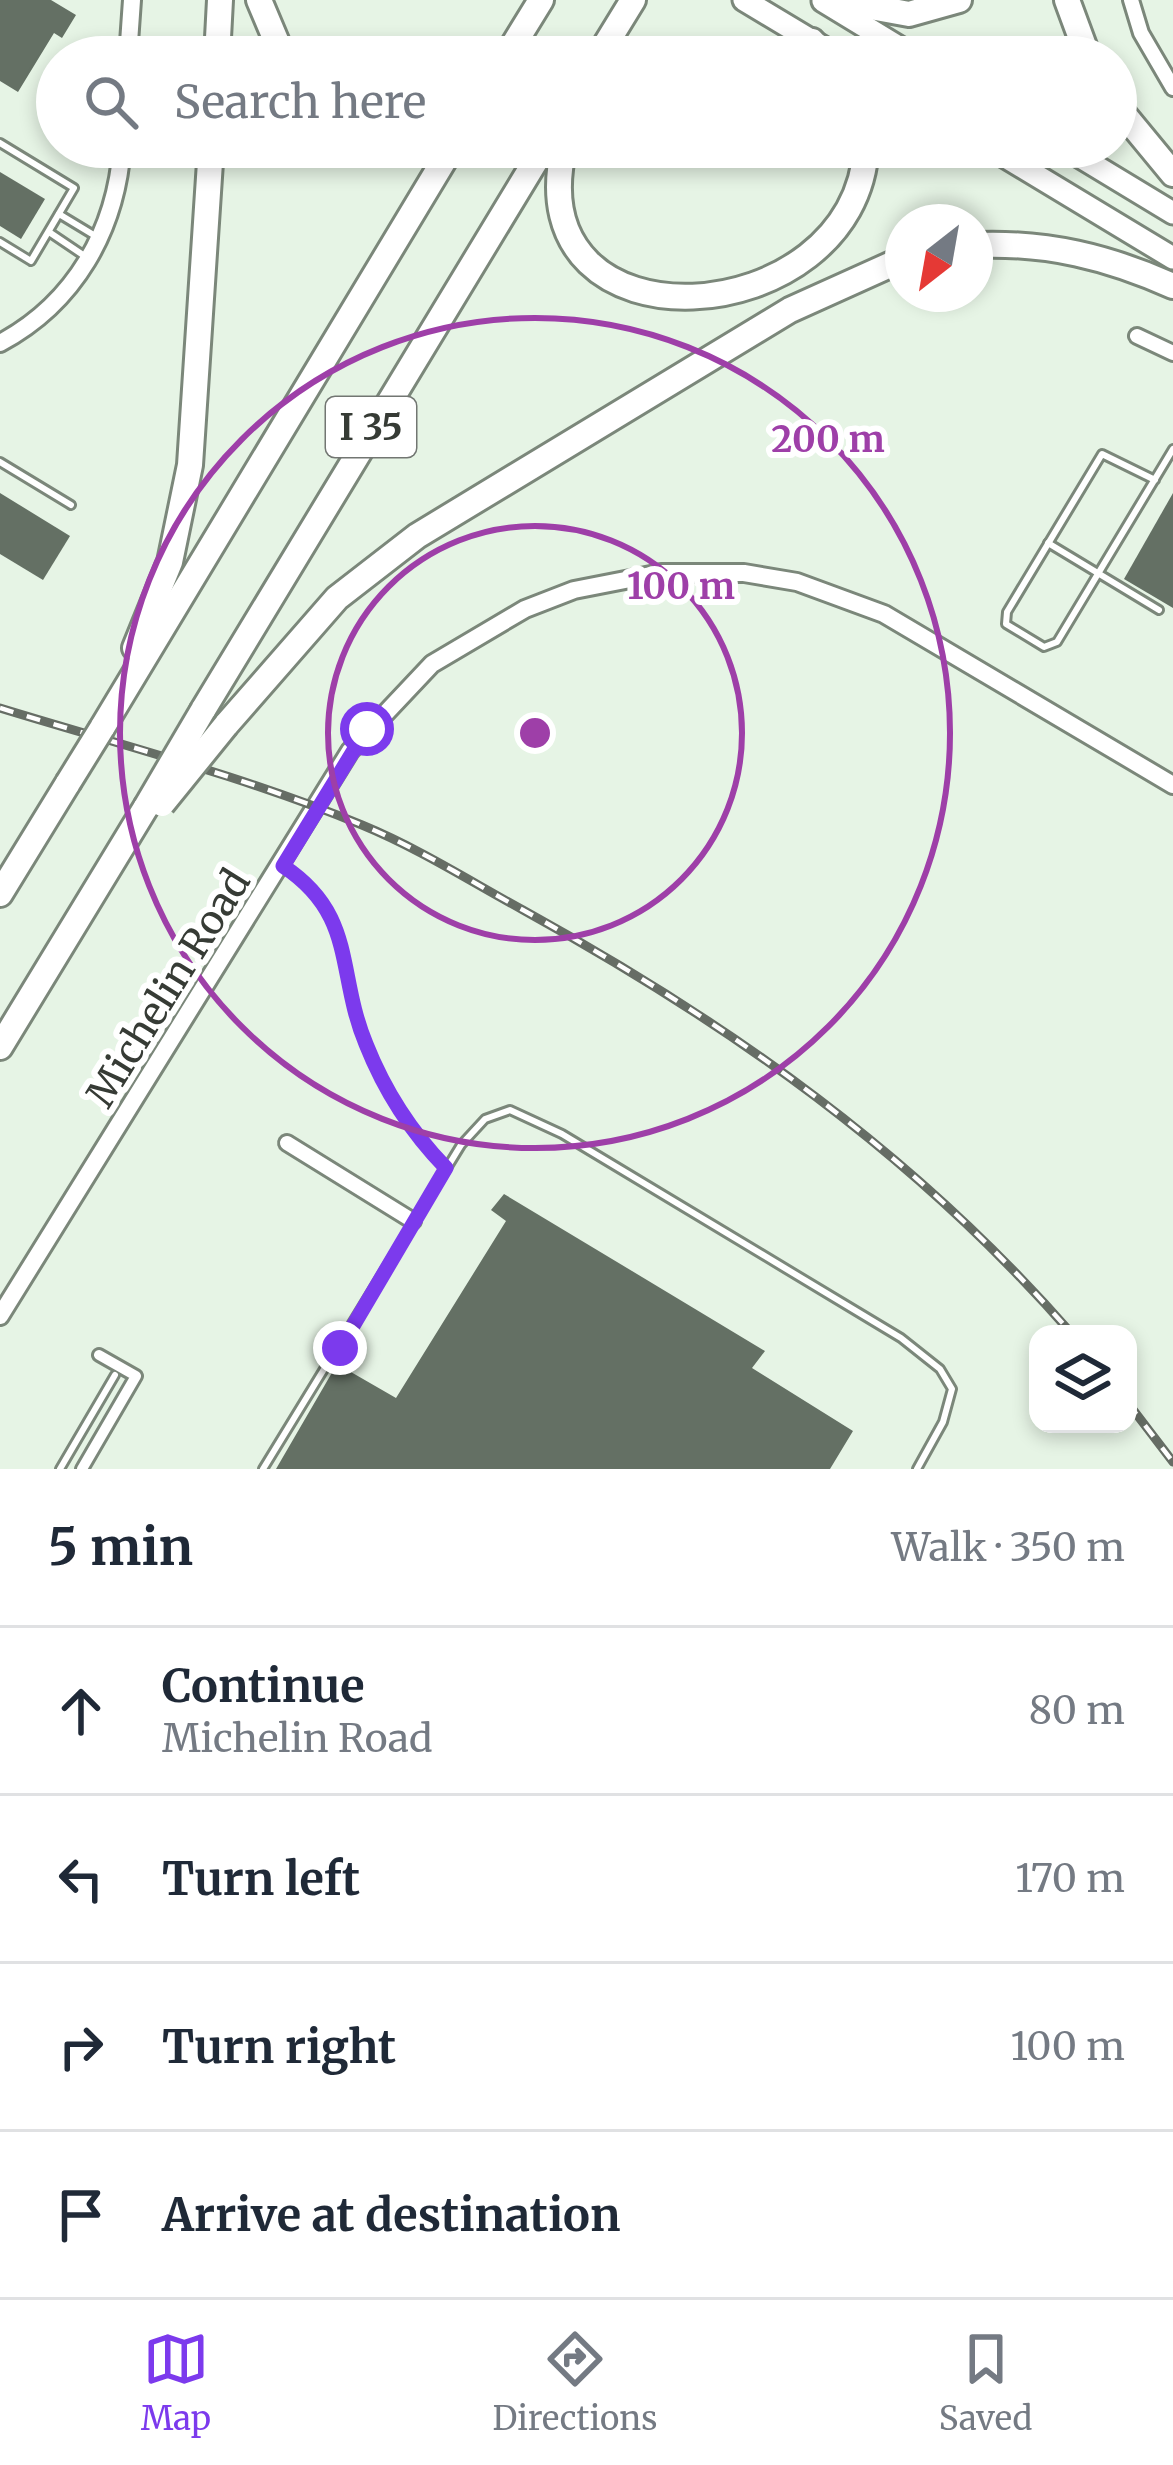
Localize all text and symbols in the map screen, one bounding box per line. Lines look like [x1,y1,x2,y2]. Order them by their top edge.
search box [36,36,1137,168]
icon: search [78,69,144,135]
text: Search here [174,74,426,130]
north arrow [885,204,993,312]
road number: I 35 [326,397,416,457]
text: 200 m [771,417,885,462]
text: 100 m [627,564,735,609]
route start [340,702,394,756]
centre of rings [514,712,556,754]
street label: Michelin Road [76,861,261,1116]
route end [313,1321,367,1375]
map controls [1029,1325,1137,1433]
button: layers [1029,1325,1137,1433]
text: 5 min [48,1515,193,1579]
text: Walk · 350 m [891,1523,1125,1572]
text: Continue [162,1658,364,1714]
icon: ahead [48,1678,114,1744]
text: 80 m [1029,1686,1125,1735]
text: Michelin Road [162,1714,433,1763]
icon: left [48,1846,114,1912]
text: Turn left [162,1851,360,1907]
text: 170 m [1015,1854,1125,1903]
icon: right [48,2014,114,2080]
text: Turn right [162,2019,396,2075]
text: 100 m [1010,2022,1125,2071]
icon: arrive [48,2182,114,2248]
text: Arrive at destination [162,2187,620,2243]
tab: Map [141,2326,211,2439]
tab: Directions [492,2326,657,2439]
tab: Saved [939,2326,1032,2439]

